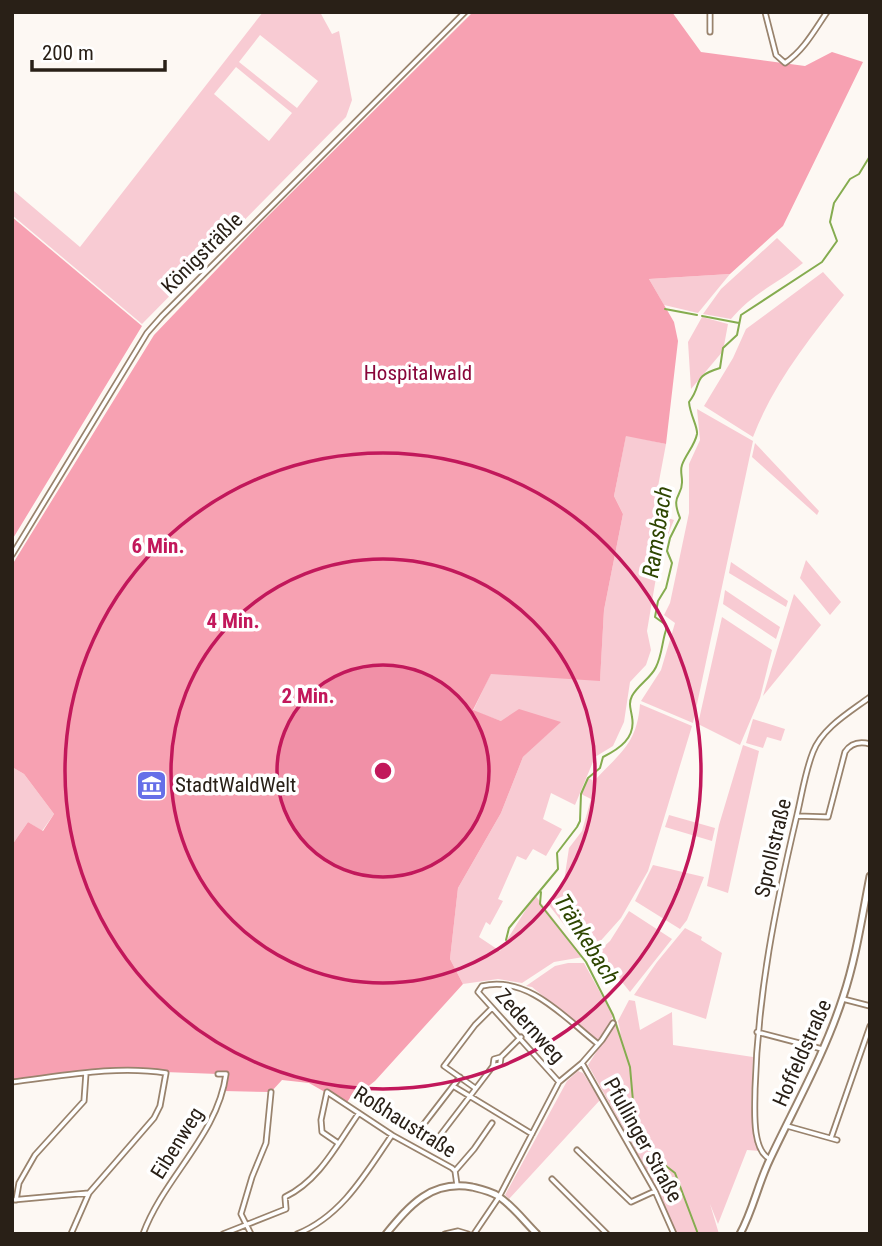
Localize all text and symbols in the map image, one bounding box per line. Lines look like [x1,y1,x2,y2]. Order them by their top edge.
scale bar [32,28,164,72]
text: 200 m [42,41,94,65]
street label: Königsträßle [157,207,248,298]
park label: Hospitalwald [364,361,472,385]
water label: Ramsbach [637,484,678,580]
text: 6 Min. [131,534,185,558]
text: 4 Min. [206,609,260,633]
text: 2 Min. [281,684,335,708]
centre of rings [371,759,395,783]
museum icon: StadtWaldWelt [135,768,169,802]
place label: StadtWaldWelt [175,773,296,797]
street label: Sprollstraße [750,796,796,900]
water label: Tränkebach [548,889,625,990]
street label: Zedernweg [491,984,569,1068]
street label: Hoffeldstraße [768,996,836,1110]
street label: Pfullinger Straße [599,1074,687,1206]
street label: Roßhaustraße [350,1081,461,1163]
street label: Eibenweg [146,1103,208,1183]

